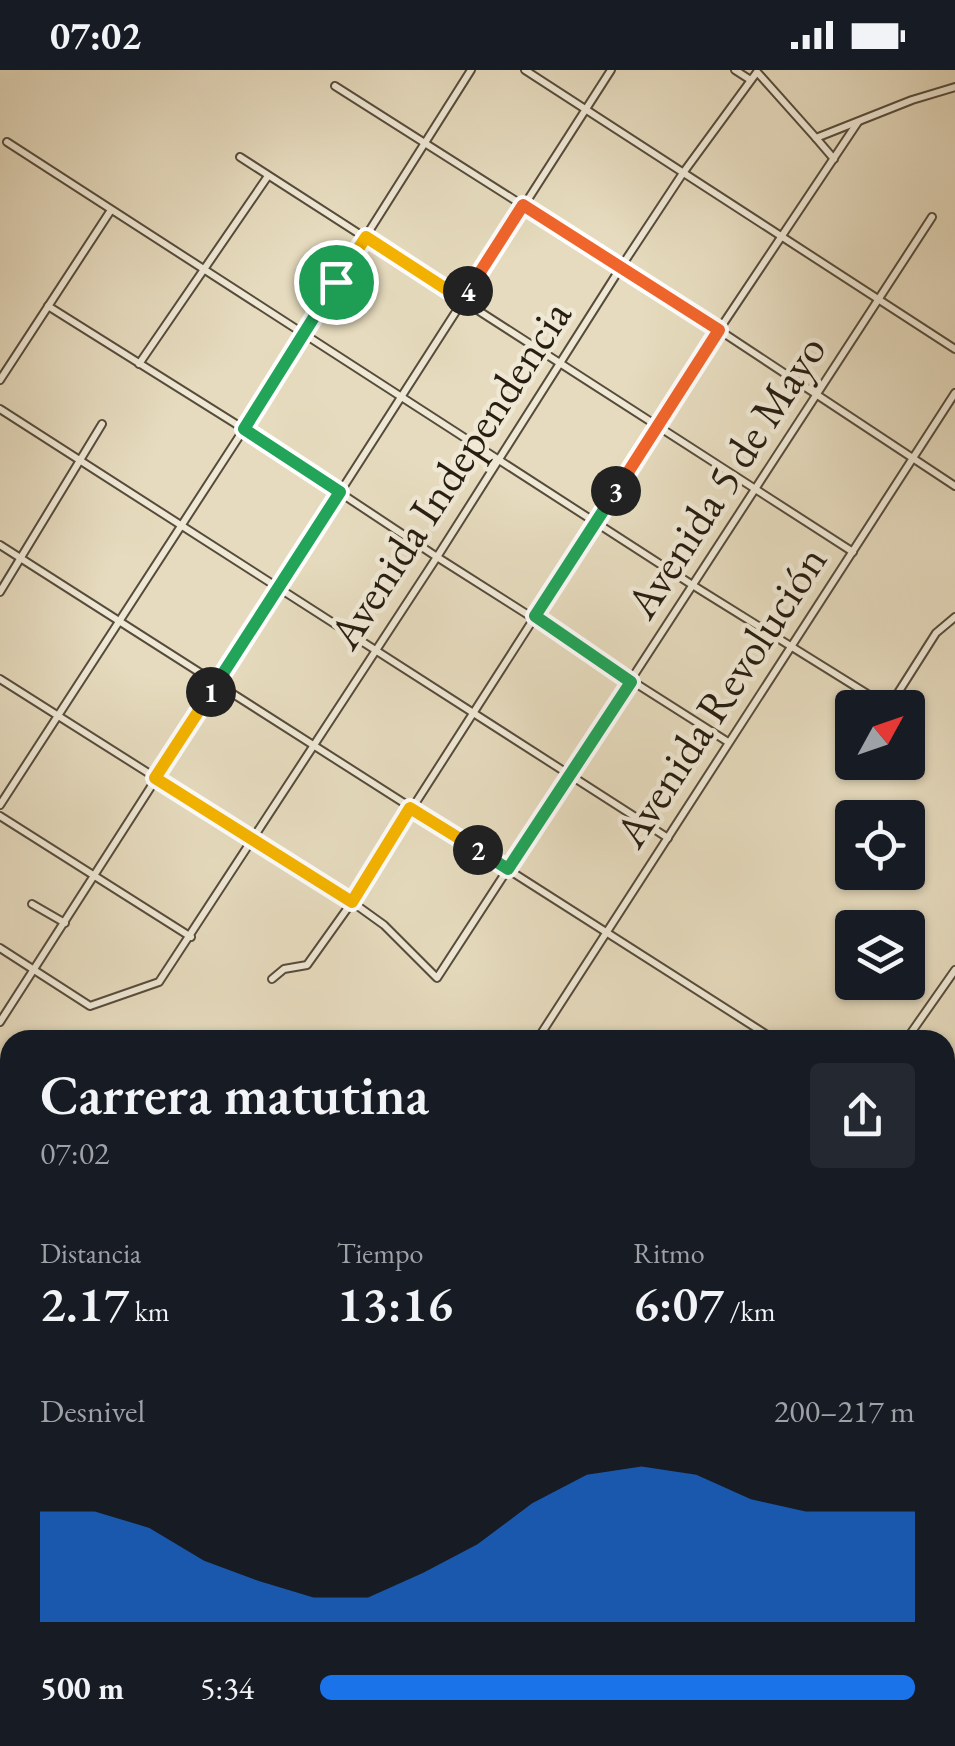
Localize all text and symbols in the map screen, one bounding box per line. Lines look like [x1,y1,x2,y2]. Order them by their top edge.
text: 07:02 [50,11,141,60]
pin [294,240,379,325]
icon: arrive [309,255,364,310]
pin: 4 [443,266,493,316]
text: 4 [461,273,475,309]
street label: Avenida Independencia [314,289,583,660]
street label: Avenida 5 de Mayo [611,323,838,630]
pin: 3 [591,466,641,516]
text: 3 [609,473,623,509]
street label: Avenida Revolución [600,534,839,859]
pin: 1 [186,667,236,717]
text: 1 [204,674,218,710]
north arrow [835,690,925,780]
map controls [835,690,925,1000]
button: locate [835,800,925,890]
pin: 2 [453,825,503,875]
text: 2 [471,832,485,868]
button: layers [835,910,925,1000]
text: Carrera matutina [40,1059,429,1130]
button: share [810,1063,915,1168]
text: 07:02 [40,1132,109,1174]
text: Distancia [40,1235,141,1271]
text: Tiempo [337,1235,423,1271]
text: Ritmo [633,1235,705,1271]
text: 2.17 [40,1271,129,1336]
text: 13:16 [337,1271,453,1336]
text: 6:07 [633,1271,724,1336]
text: km [129,1293,170,1329]
text: /km [724,1293,776,1329]
text: Desnivel [40,1390,145,1432]
text: 200–217 m [774,1390,915,1432]
text: 500 m [40,1667,124,1709]
text: 5:34 [200,1667,254,1709]

